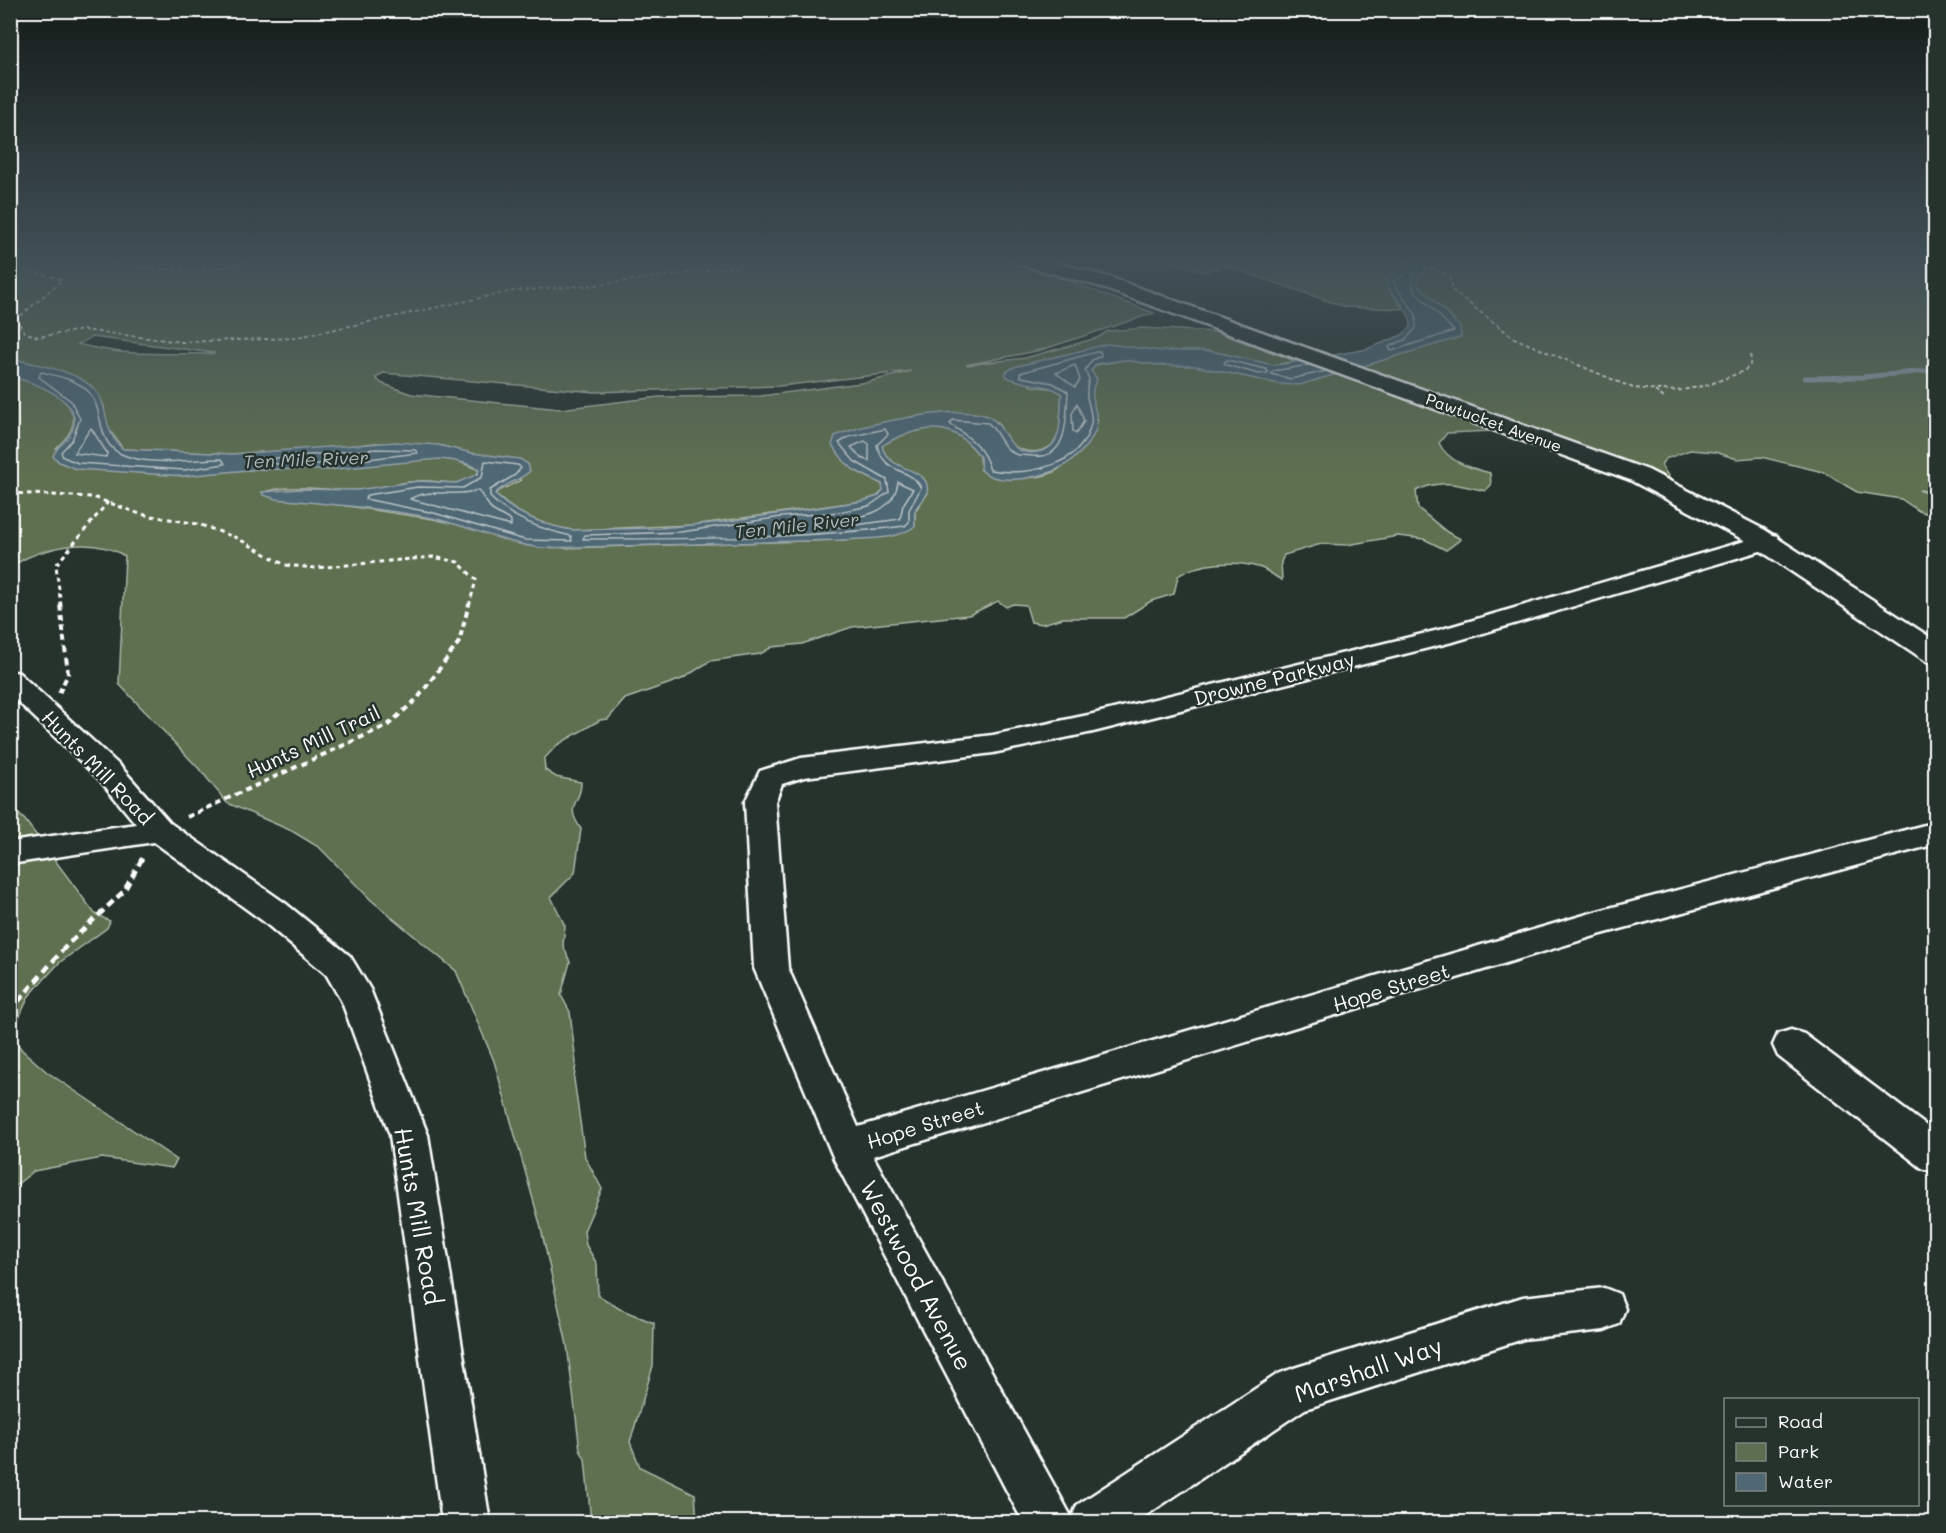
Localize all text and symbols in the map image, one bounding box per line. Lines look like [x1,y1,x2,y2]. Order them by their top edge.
street label: Pawtucket Avenue [1423,388,1565,456]
water label: Ten Mile River [243,445,369,473]
water label: Ten Mile River [734,507,860,543]
street label: Drowne Parkway [1191,645,1357,711]
street label: Hunts Mill Trail [242,699,384,783]
street label: Hunts Mill Road [37,704,159,830]
street label: Hope Street [1329,957,1453,1017]
street label: Hope Street [863,1094,987,1154]
street label: Hunts Mill Road [388,1125,450,1307]
street label: Westwood Avenue [854,1174,980,1376]
street label: Marshall Way [1290,1329,1446,1409]
legend [1724,1398,1919,1506]
text: Road [1778,1409,1823,1433]
text: Park [1778,1439,1819,1463]
text: Water [1778,1469,1833,1493]

